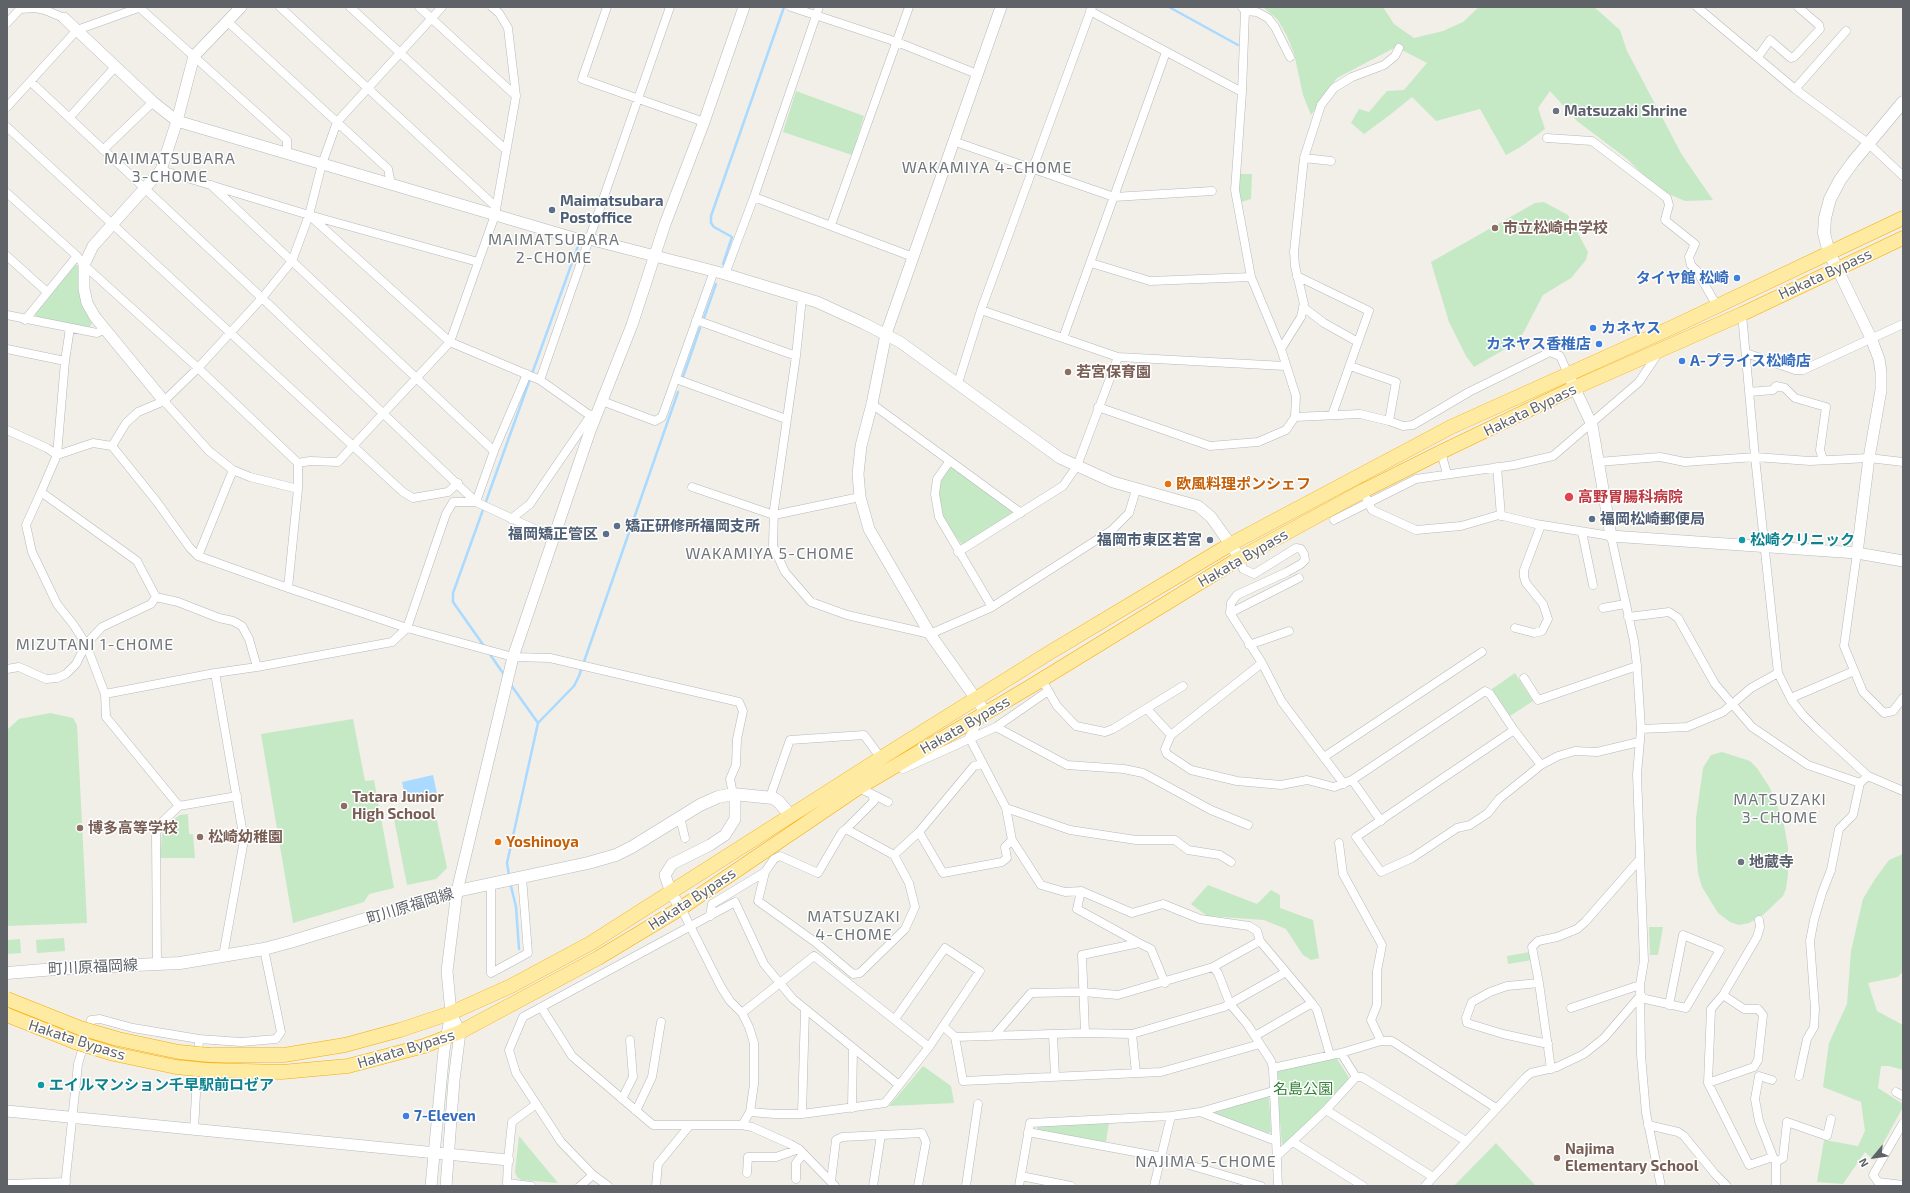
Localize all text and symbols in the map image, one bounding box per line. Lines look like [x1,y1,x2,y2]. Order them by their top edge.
place label: Matsuzaki Shrine [1564,102,1687,120]
marker: Matsuzaki Shrine [1551,106,1561,116]
district label: MAIMATSUBARA 3-CHOME [104,149,236,187]
district label: WAKAMIYA 4-CHOME [902,158,1072,178]
place label: Maimatsubara Postoffice [560,192,664,227]
marker: Maimatsubara Postoffice [547,205,557,215]
place label: 市立松崎中学校 [1503,219,1608,237]
marker: 市立松崎中学校 [1490,223,1500,233]
district label: MAIMATSUBARA 2-CHOME [488,230,620,268]
street label: Hakata Bypass [1776,245,1874,303]
place label: タイヤ館 松崎 [1636,269,1729,287]
marker: タイヤ館 松崎 [1732,273,1742,283]
place label: カネヤス [1601,319,1661,337]
marker: カネヤス [1588,323,1598,333]
place label: カネヤス香椎店 [1486,335,1591,353]
marker: カネヤス香椎店 [1594,339,1604,349]
place label: A-プライス松崎店 [1690,352,1811,370]
marker: A-プライス松崎店 [1677,356,1687,366]
place label: 若宮保育園 [1076,363,1151,381]
marker: 若宮保育園 [1063,367,1073,377]
street label: Hakata Bypass [1481,380,1579,440]
place label: 欧風料理ポンシェフ [1176,475,1311,493]
marker: 欧風料理ポンシェフ [1163,479,1173,489]
place label: 高野胃腸科病院 [1578,488,1683,506]
marker: 高野胃腸科病院 [1563,491,1575,503]
place label: 福岡松崎郵便局 [1600,510,1705,528]
marker: 福岡松崎郵便局 [1587,514,1597,524]
place label: 矯正研修所福岡支所 [625,517,760,535]
marker: 矯正研修所福岡支所 [612,521,622,531]
place label: 福岡矯正管区 [508,525,598,543]
street label: Hakata Bypass [1195,525,1291,591]
marker: 福岡矯正管区 [601,529,611,539]
place label: 福岡市東区若宮 [1097,531,1202,549]
place label: 松崎クリニック [1750,531,1855,549]
marker: 福岡市東区若宮 [1205,535,1215,545]
marker: 松崎クリニック [1737,535,1747,545]
district label: WAKAMIYA 5-CHOME [685,544,855,564]
district label: MIZUTANI 1-CHOME [16,635,174,655]
street label: Hakata Bypass [917,692,1013,758]
place label: Tatara Junior High School [352,788,444,823]
district label: MATSUZAKI 3-CHOME [1733,790,1827,828]
marker: Tatara Junior High School [339,801,349,811]
place label: 博多高等学校 [88,819,178,837]
marker: 博多高等学校 [75,823,85,833]
place label: 松崎幼稚園 [208,828,283,846]
marker: 松崎幼稚園 [195,832,205,842]
place label: Yoshinoya [506,833,579,851]
marker: Yoshinoya [493,837,503,847]
place label: 地蔵寺 [1749,853,1794,871]
marker: 地蔵寺 [1736,857,1746,867]
street label: Hakata Bypass [645,864,739,934]
street label: 町川原福岡線 [364,884,456,928]
district label: MATSUZAKI 4-CHOME [807,907,901,945]
street label: 町川原福岡線 [48,956,138,978]
street label: Hakata Bypass [26,1016,128,1064]
street label: Hakata Bypass [355,1026,457,1072]
place label: エイルマンション千早駅前ロゼア [49,1076,274,1094]
marker: エイルマンション千早駅前ロゼア [36,1080,46,1090]
park label: 名島公園 [1273,1080,1333,1098]
place label: 7-Eleven [414,1107,476,1125]
marker: 7-Eleven [401,1111,411,1121]
north arrow [1854,1137,1894,1177]
place label: Najima Elementary School [1565,1140,1699,1175]
district label: NAJIMA 5-CHOME [1135,1152,1277,1172]
marker: Najima Elementary School [1552,1153,1562,1163]
text: N [1855,1156,1871,1170]

